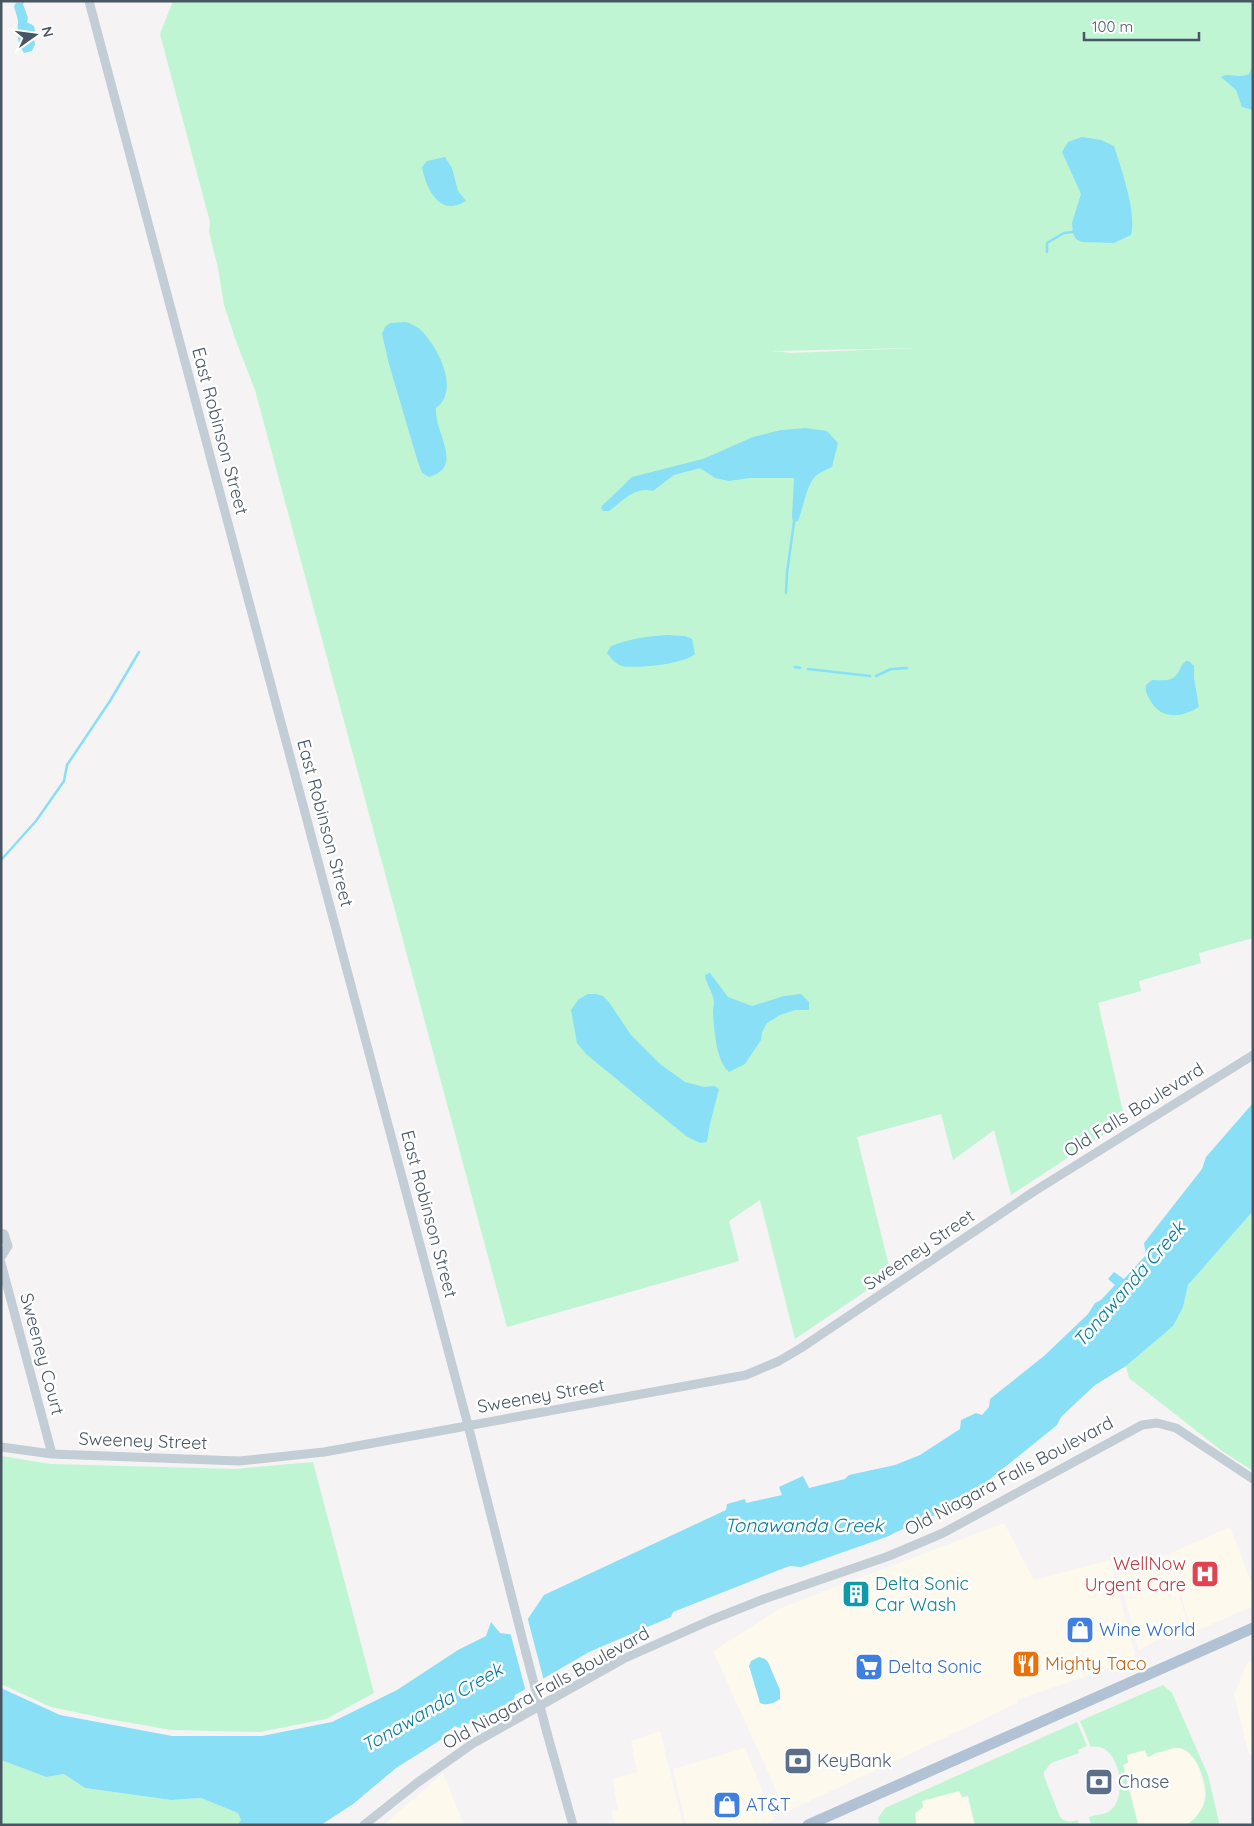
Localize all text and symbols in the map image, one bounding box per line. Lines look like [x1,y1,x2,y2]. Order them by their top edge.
north arrow [10,10,60,60]
scale bar [1084,10,1199,42]
text: 100 m [1092,17,1133,36]
text: N [38,25,58,39]
street label: East Robinson Street [187,345,254,517]
street label: East Robinson Street [292,737,359,909]
street label: Old Falls Boulevard [1060,1057,1208,1162]
street label: East Robinson Street [396,1128,463,1300]
street label: Sweeney Street [859,1204,979,1295]
water label: Tonawanda Creek [1068,1215,1191,1352]
street label: Sweeney Court [15,1290,70,1417]
street label: Sweeney Street [475,1373,606,1418]
street label: Old Niagara Falls Boulevard [900,1411,1117,1540]
street label: Sweeney Street [78,1427,208,1454]
water label: Tonawanda Creek [724,1513,885,1537]
place label: WellNow Urgent Care [1085,1552,1186,1596]
hospital icon: WellNow Urgent Care [1190,1559,1220,1589]
place label: Delta Sonic Car Wash [875,1572,969,1616]
building icon: Delta Sonic Car Wash [841,1579,871,1609]
shop icon: Wine World [1065,1615,1095,1645]
place label: Wine World [1099,1618,1196,1641]
street label: Old Niagara Falls Boulevard [438,1621,653,1754]
restaurant icon: Mighty Taco [1011,1649,1041,1679]
supermarket icon: Delta Sonic [854,1652,884,1682]
place label: Mighty Taco [1045,1652,1147,1675]
place label: Delta Sonic [888,1655,982,1678]
water label: Tonawanda Creek [357,1656,508,1757]
bank icon: KeyBank [783,1746,813,1776]
place label: KeyBank [817,1749,892,1772]
bank icon: Chase [1084,1767,1114,1797]
place label: Chase [1118,1770,1170,1793]
shop icon: AT&T [712,1790,742,1820]
place label: AT&T [746,1793,791,1816]

